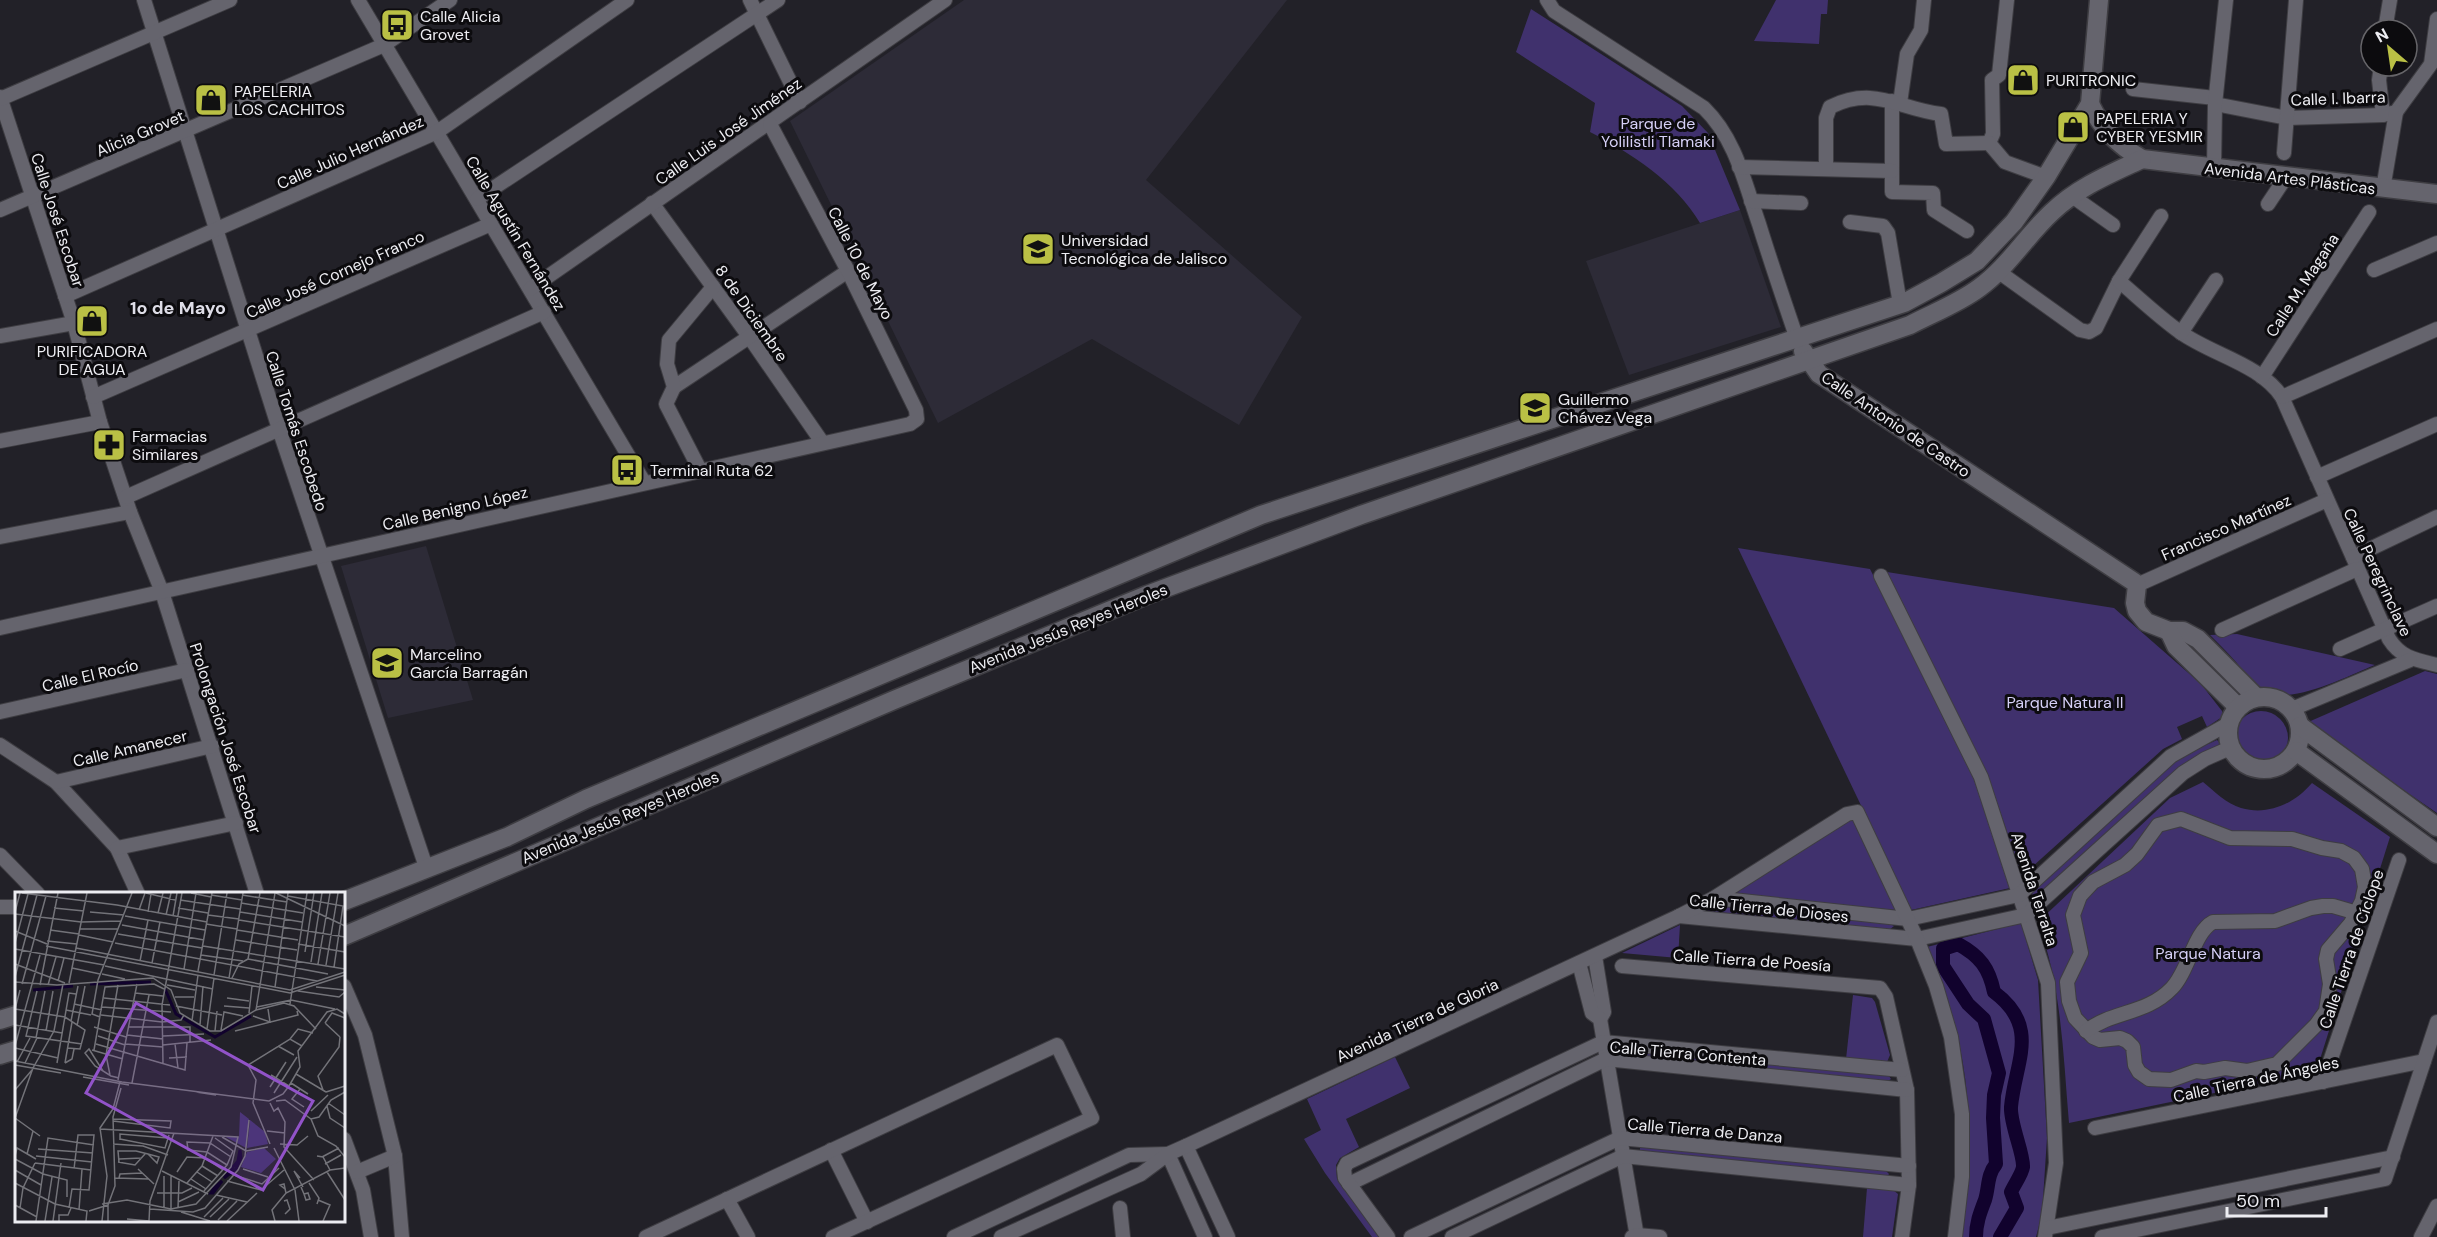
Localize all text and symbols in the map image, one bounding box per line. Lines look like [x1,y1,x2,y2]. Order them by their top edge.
place label: Calle Alicia Grovet [420,6,500,45]
bus stop icon: Calle Alicia Grovet [379,7,415,43]
north arrow [2359,18,2419,78]
text: N [2372,23,2392,47]
shop icon: PURITRONIC [2005,62,2041,98]
place label: PURITRONIC [2046,70,2136,91]
street label: Calle Luis José Jiménez [651,73,806,190]
place label: PAPELERIA LOS CACHITOS [234,81,345,120]
shop icon: PAPELERIA LOS CACHITOS [193,82,229,118]
street label: Calle I. Ibarra [2290,86,2386,111]
street label: Alicia Grovet [93,105,188,161]
place label: PAPELERIA Y CYBER YESMIR [2096,108,2203,147]
shop icon: PAPELERIA Y CYBER YESMIR [2055,109,2091,145]
street label: Calle Julio Hernández [274,111,427,194]
park label: Parque de Yolilistli Tlamaki [1601,113,1715,152]
street label: Calle José Escobar [26,150,89,290]
street label: Calle Agustín Fernández [461,152,570,315]
street label: Avenida Artes Plásticas [2203,158,2377,199]
street label: Calle 10 de Mayo [823,203,898,323]
street label: Calle José Cornejo Franco [243,226,428,323]
place label: Universidad Tecnológica de Jalisco [1061,230,1227,269]
street label: Calle M. Magaña [2261,230,2344,341]
school or university icon: Universidad Tecnológica de Jalisco [1020,231,1056,267]
street label: 8 de Diciembre [711,261,793,366]
district label: 1o de Mayo [130,296,226,320]
shop icon: PURIFICADORA DE AGUA [74,303,110,339]
place label: PURIFICADORA DE AGUA [37,341,148,380]
street label: Calle Tomás Escobedo [261,348,332,514]
street label: Calle Antonio de Castro [1817,367,1974,482]
place label: Guillermo Chávez Vega [1558,389,1652,428]
school or university icon: Guillermo Chávez Vega [1517,390,1553,426]
place label: Farmacias Similares [132,426,207,465]
pharmacy icon: Farmacias Similares [91,427,127,463]
bus stop icon: Terminal Ruta 62 [609,452,645,488]
place label: Terminal Ruta 62 [650,460,773,481]
street label: Calle Benigno López [381,482,530,535]
street label: Francisco Martínez [2158,489,2294,565]
street label: Calle Peregrinclave [2339,505,2417,640]
street label: Avenida Jesús Reyes Heroles [966,579,1171,678]
street label: Prolongación José Escobar [185,640,266,836]
place label: Marcelino García Barragán [410,644,528,683]
school or university icon: Marcelino García Barragán [369,645,405,681]
street label: Calle El Rocío [40,654,140,697]
park label: Parque Natura II [2006,692,2124,713]
street label: Calle Amanecer [71,725,189,772]
street label: Avenida Jesús Reyes Heroles [518,766,722,869]
street label: Avenida Terralta [2006,829,2063,949]
street label: Calle Tierra de Cíclope [2314,867,2389,1032]
street label: Calle Tierra de Dioses [1688,890,1850,927]
inset map [15,892,345,1222]
park label: Parque Natura [2155,943,2261,964]
street label: Calle Tierra de Poesía [1672,944,1832,976]
street label: Avenida Tierra de Gloria [1333,974,1502,1067]
street label: Calle Tierra Contenta [1609,1036,1767,1071]
street label: Calle Tierra de Ángeles [2171,1052,2341,1107]
street label: Calle Tierra de Danza [1627,1113,1783,1148]
scale bar [2227,1180,2326,1218]
text: 50 m [2236,1189,2280,1213]

